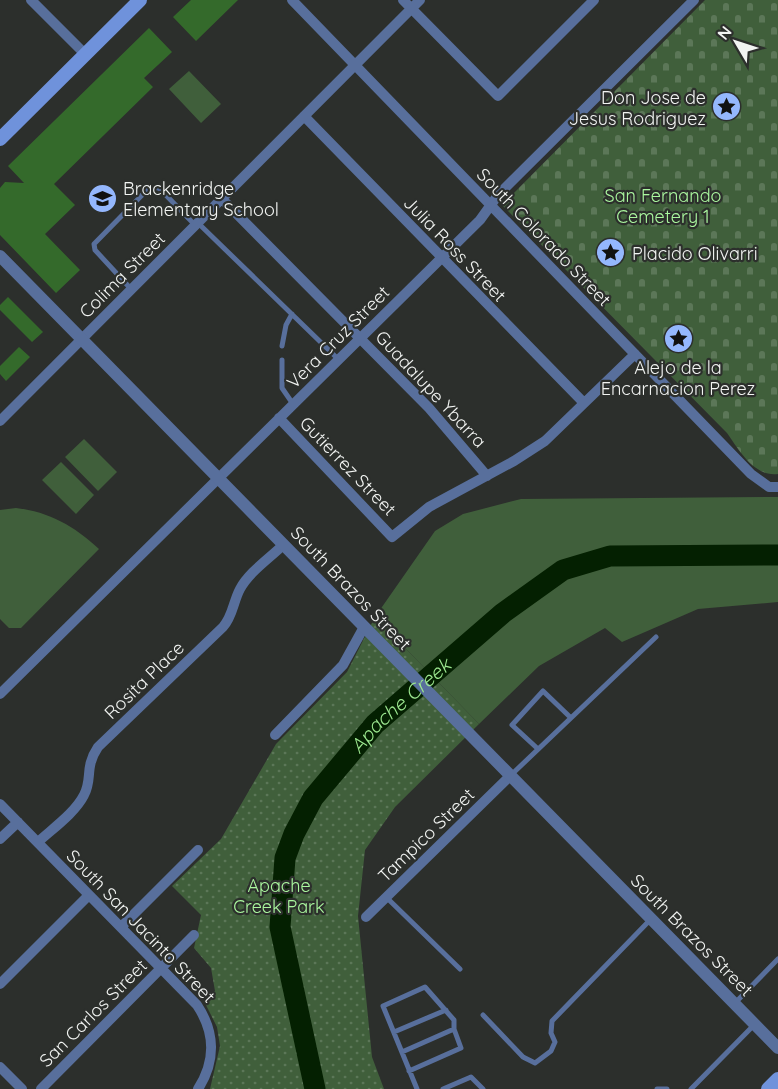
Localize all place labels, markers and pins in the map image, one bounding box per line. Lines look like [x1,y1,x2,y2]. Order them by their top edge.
place label: Don Jose de Jesus Rodriguez [569,86,706,130]
place icon: Don Jose de Jesus Rodriguez [711,91,743,123]
place label: Brackenridge Elementary School [123,177,279,221]
school or university icon: Brackenridge Elementary School [86,182,118,214]
place icon: Placido Olivarri [595,237,627,269]
place label: Placido Olivarri [632,242,758,265]
place icon: Alejo de la Encarnacion Perez [662,322,694,354]
place label: Alejo de la Encarnacion Perez [601,356,755,400]

